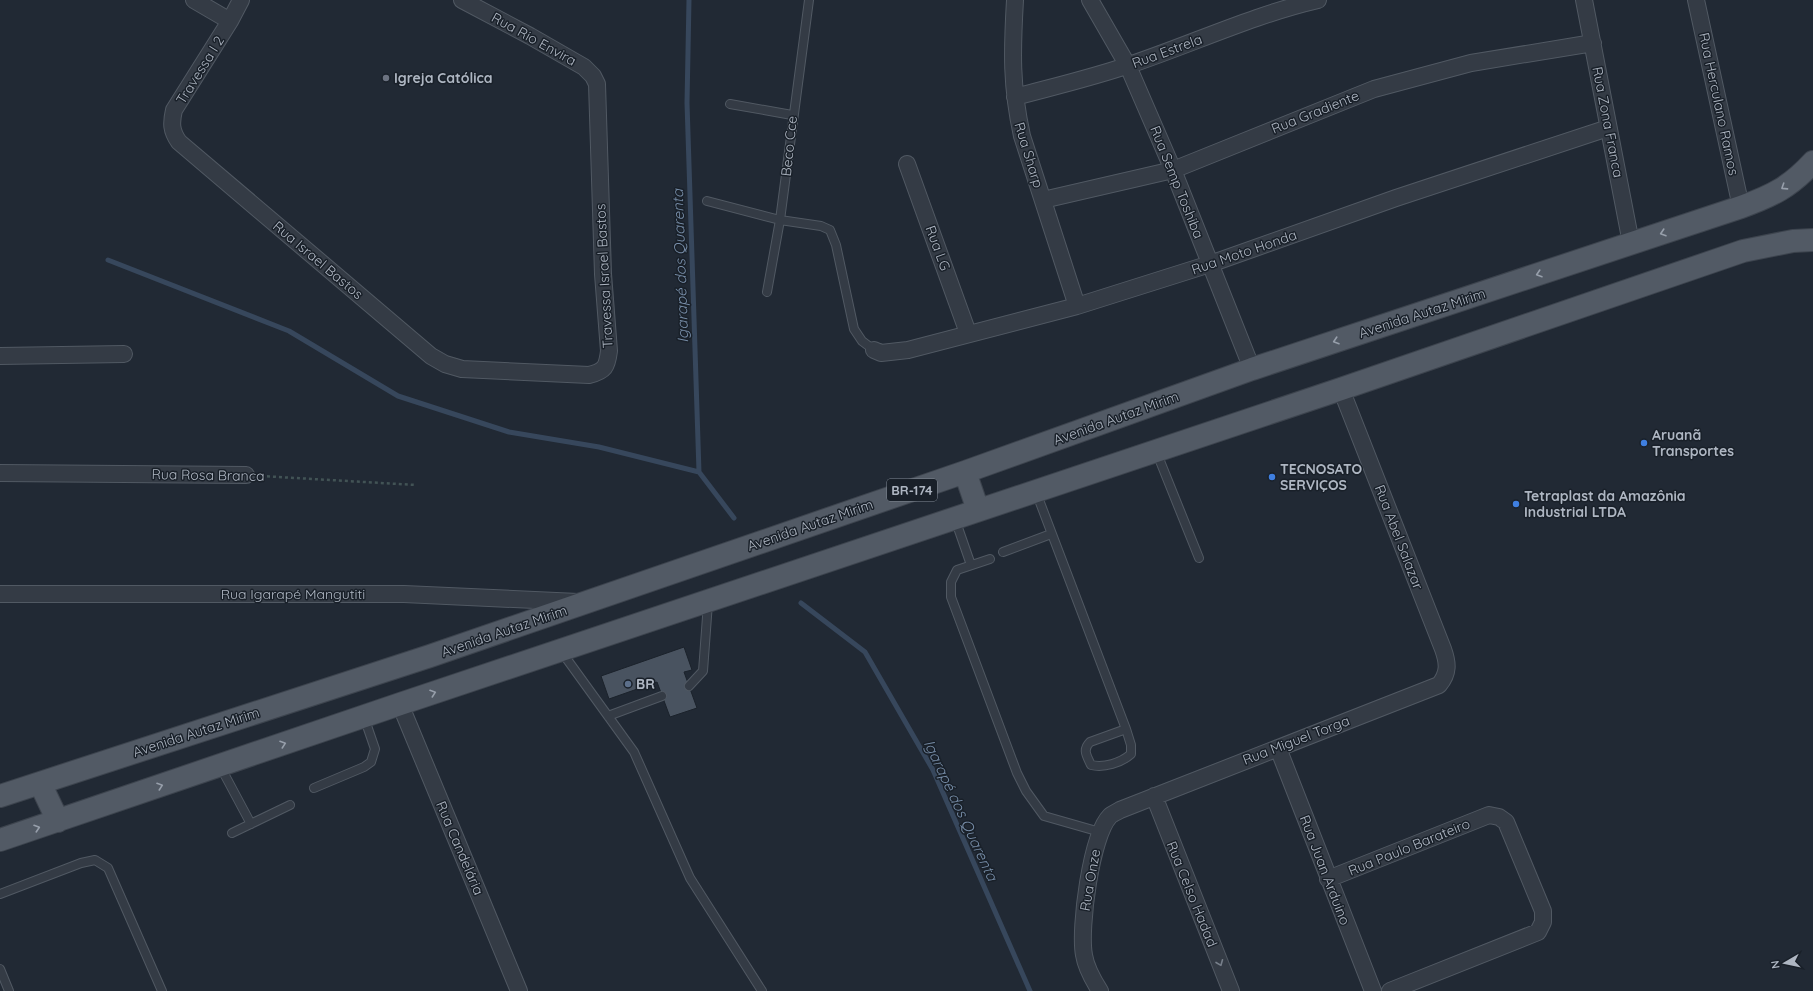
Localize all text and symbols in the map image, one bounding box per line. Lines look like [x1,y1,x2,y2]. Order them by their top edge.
street label: Rua Rio Envira [488,8,580,70]
street label: Rua Estrela [1129,30,1205,72]
street label: Rua Herculano Ramos [1695,31,1743,177]
street label: Travessa I 2 [172,32,228,107]
street label: Rua Zona Franca [1588,65,1628,179]
place label: Igreja Católica [394,69,493,87]
marker: Igreja Católica [381,73,391,83]
street label: Rua Gradiente [1269,86,1362,138]
street label: Beco Cce [777,115,801,177]
street label: Rua Sharp [1010,120,1048,190]
street label: Rua Semp Toshiba [1146,123,1208,241]
one-way arrow [1781,183,1788,190]
water label: Igarapé dos Quarenta [668,188,692,343]
street label: Travessa Israel Bastos [591,203,617,349]
street label: Rua Israel Bastos [269,217,367,303]
street label: Rua LG [922,223,954,273]
street label: Rua Moto Honda [1189,226,1299,278]
one-way arrow [1659,228,1666,237]
one-way arrow [1536,269,1543,278]
street label: Avenida Autaz Mirim [1356,284,1488,342]
one-way arrow [1333,336,1340,345]
street label: Avenida Autaz Mirim [1051,387,1181,449]
place label: Aruanã Transportes [1652,426,1734,460]
marker: Aruanã Transportes [1639,438,1649,448]
place label: TECNOSATO SERVIÇOS [1280,460,1363,494]
street label: Rua Rosa Branca [151,465,265,485]
marker: TECNOSATO SERVIÇOS [1267,472,1277,482]
road number: BR-174 [887,479,937,501]
street label: Rua Abel Salazar [1371,482,1427,592]
place label: Tetraplast da Amazônia Industrial LTDA [1524,487,1686,521]
street label: Avenida Autaz Mirim [745,495,875,555]
marker: Tetraplast da Amazônia Industrial LTDA [1511,499,1521,509]
street label: Rua Igarapé Mangutiti [221,585,365,603]
street label: Avenida Autaz Mirim [439,601,569,661]
place label: BR [636,675,655,693]
marker: BR [623,679,633,689]
one-way arrow [429,689,436,698]
street label: Avenida Autaz Mirim [130,703,262,761]
street label: Rua Miguel Torga [1240,711,1352,769]
water label: Igarapé dos Quarenta [920,736,1002,885]
one-way arrow [279,740,286,749]
one-way arrow [156,782,163,791]
street label: Rua Candelária [432,798,488,898]
street label: Rua Juan Arduino [1296,813,1354,927]
street label: Rua Paulo Barateiro [1345,814,1473,880]
one-way arrow [33,824,40,833]
street label: Rua Celso Hadad [1163,838,1221,950]
street label: Rua Onze [1076,847,1104,912]
north arrow [1765,943,1805,983]
one-way arrow [1215,959,1223,966]
text: N [1768,959,1783,970]

